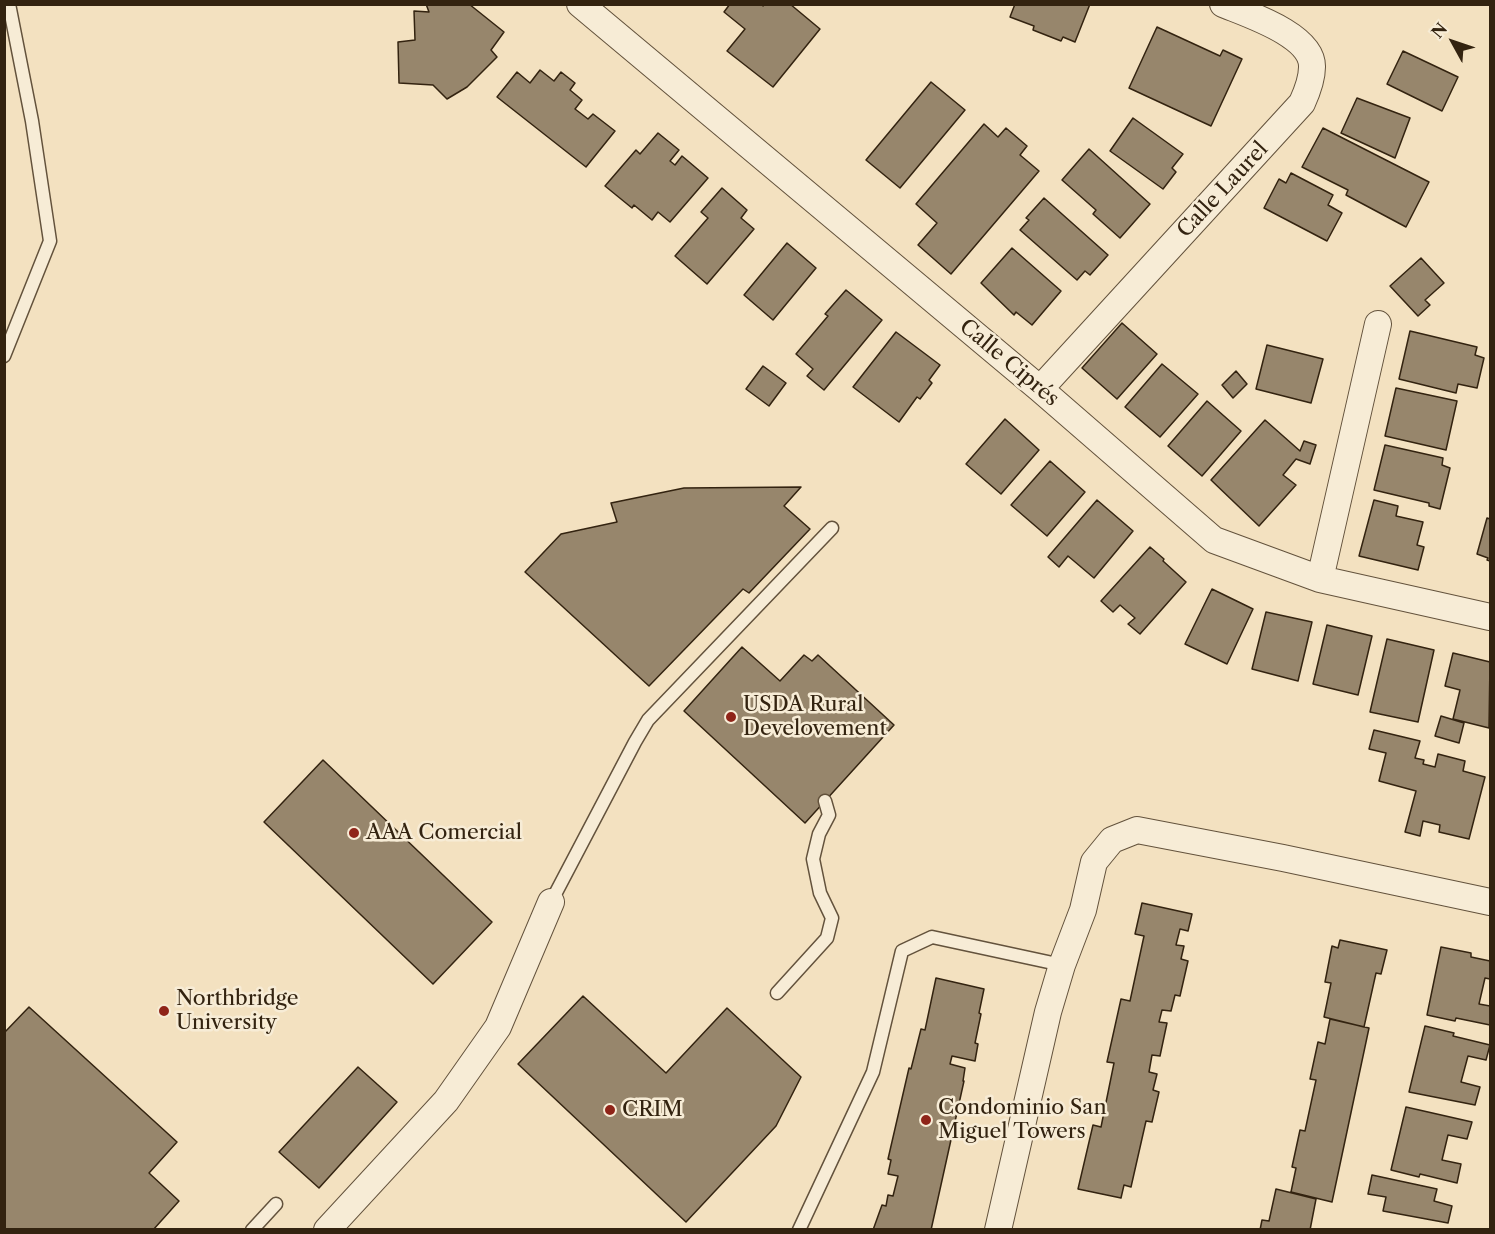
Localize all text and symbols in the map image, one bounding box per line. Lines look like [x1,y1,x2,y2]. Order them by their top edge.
north arrow [1423,12,1483,72]
text: N [1427,19,1451,42]
street label: Calle Laurel [1172,137,1274,243]
street label: Calle Ciprés [954,314,1064,412]
place label: USDA Rural Develovement [743,692,887,742]
marker: USDA Rural Develovement [724,710,738,724]
place label: AAA Comercial [366,820,522,846]
marker: AAA Comercial [347,826,361,840]
place label: Northbridge University [176,986,299,1036]
marker: Northbridge University [157,1004,171,1018]
place label: Condominio San Miguel Towers [938,1095,1107,1145]
place label: CRIM [622,1097,683,1123]
marker: CRIM [603,1103,617,1117]
marker: Condominio San Miguel Towers [919,1113,933,1127]

